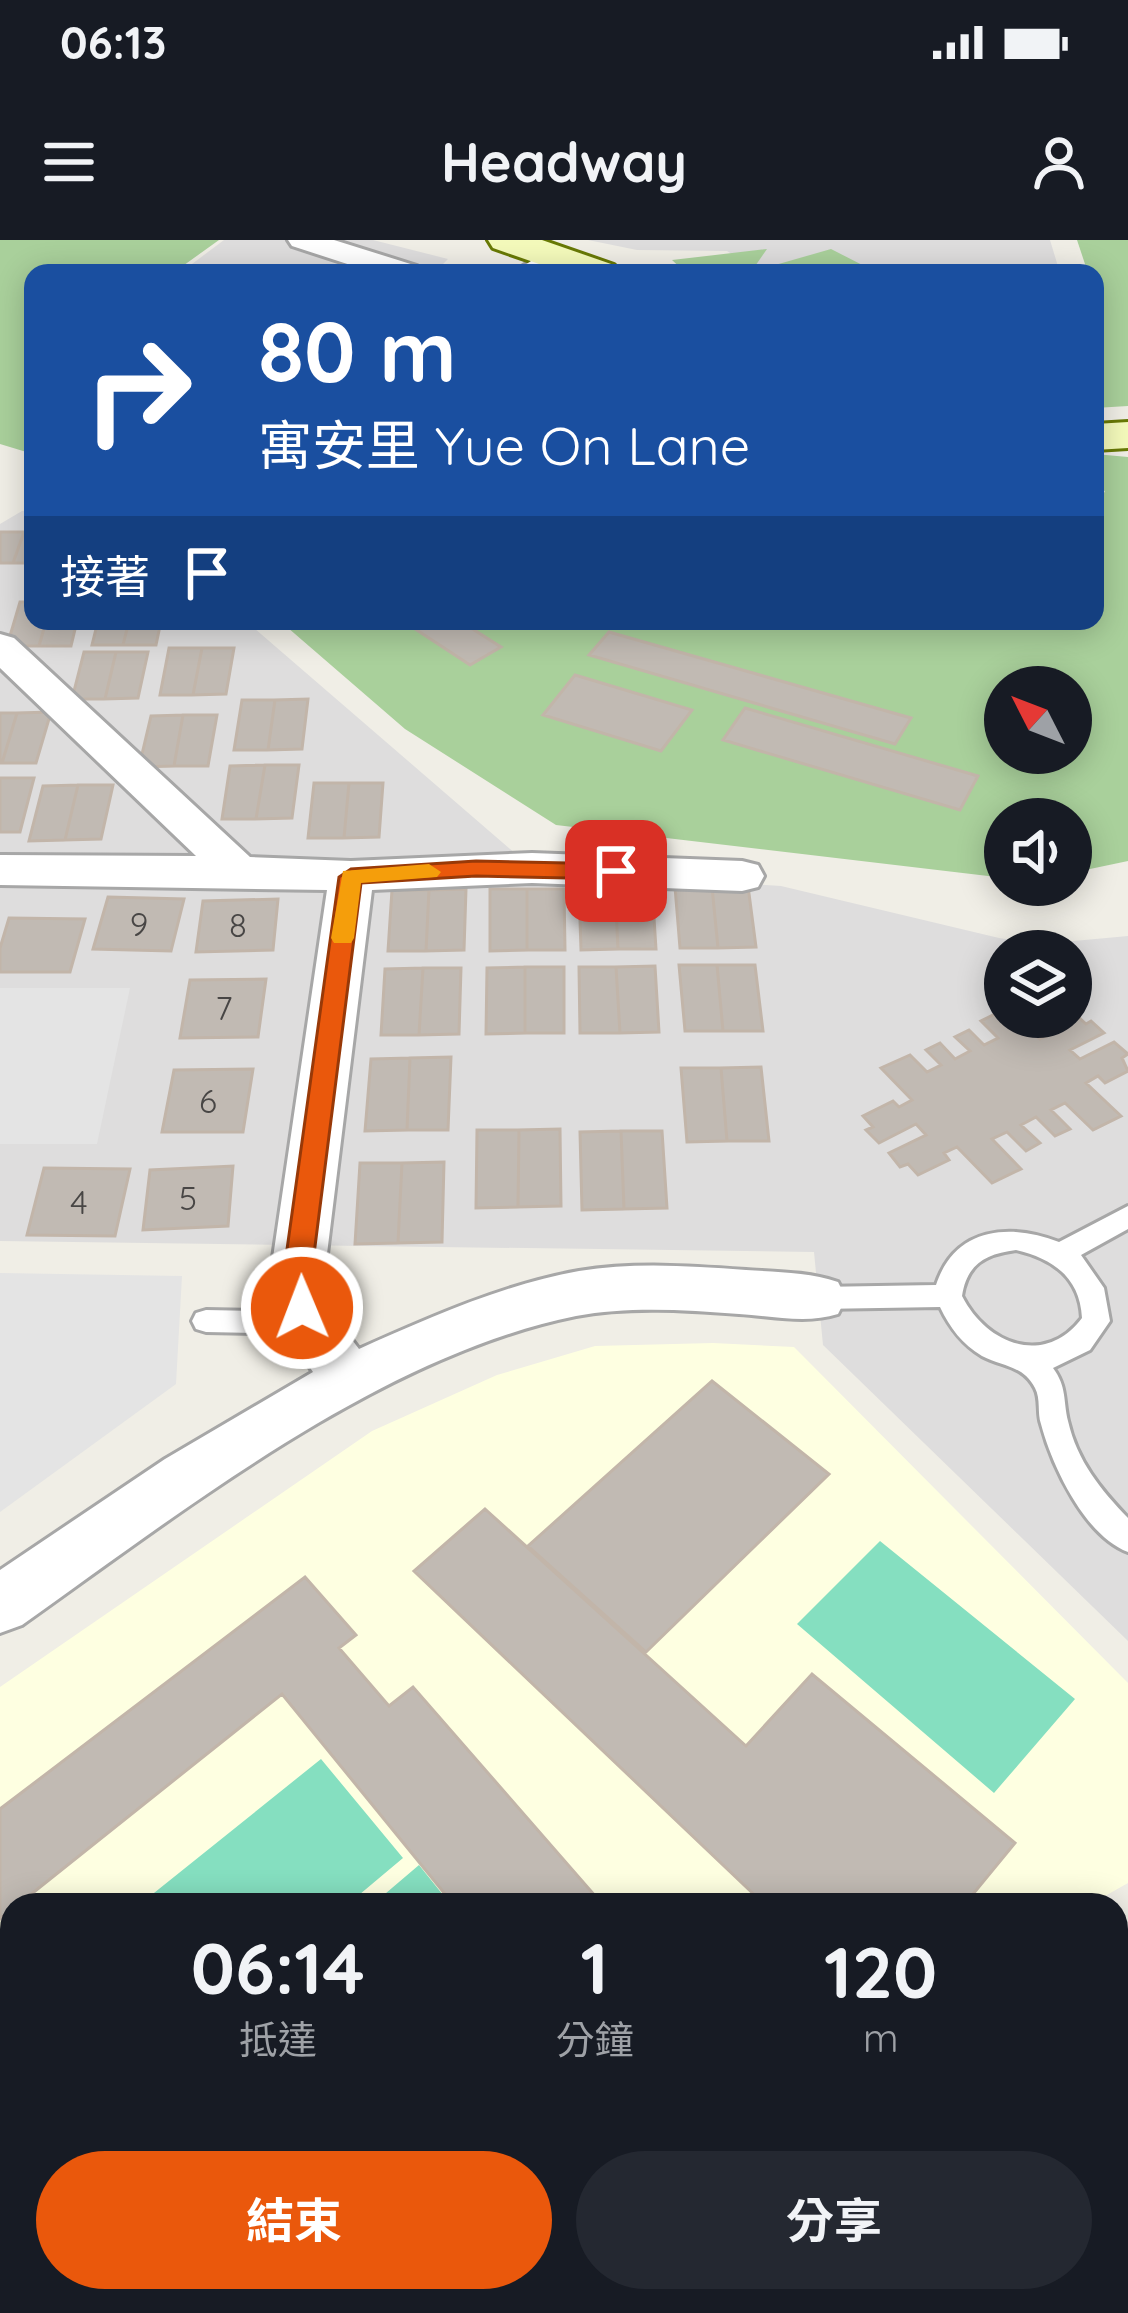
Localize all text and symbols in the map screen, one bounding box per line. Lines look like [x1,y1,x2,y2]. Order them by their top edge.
text: 06:13 [60,14,166,70]
text: Headway [441,128,687,196]
icon: menu [36,129,102,195]
icon: person [1026,129,1092,195]
text: 80 m [258,298,457,403]
icon: right [60,312,216,468]
text: 寓安里 Yue On Lane [258,411,750,479]
icon: arrive [174,540,240,606]
text: 接著 [60,548,150,604]
north arrow [984,666,1092,774]
map controls [984,666,1092,1038]
button: sound [984,798,1092,906]
pin [565,820,667,922]
icon: arrive [583,838,649,904]
house number: 9 [130,903,148,944]
house number: 8 [229,904,247,945]
button: layers [984,930,1092,1038]
house number: 7 [216,987,232,1028]
house number: 6 [199,1080,217,1121]
house number: 5 [179,1177,197,1218]
house number: 4 [70,1181,88,1222]
position arrow [239,1245,365,1371]
text: 06:14 [191,1922,365,2012]
text: 1 [580,1922,608,2012]
text: 120 [824,1926,937,2016]
text: m [863,2013,898,2062]
text: 抵達 [239,2015,317,2064]
text: 分鐘 [555,2015,633,2064]
button: 結束 [36,2151,552,2289]
button: 分享 [576,2151,1092,2289]

